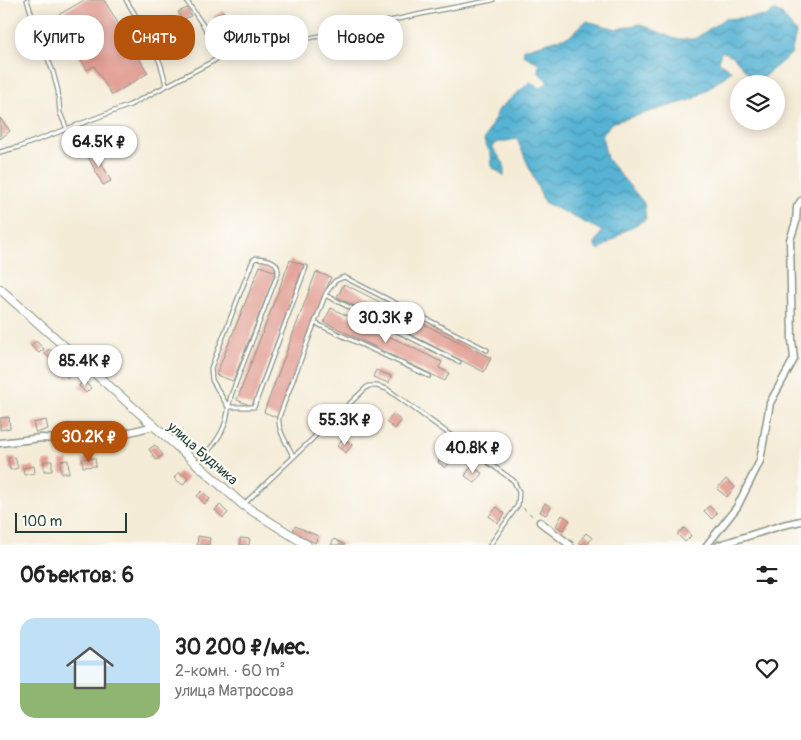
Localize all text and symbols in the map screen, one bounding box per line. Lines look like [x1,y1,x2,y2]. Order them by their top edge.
chip: Купить [15,15,104,60]
chip: Снять [114,15,195,60]
chip: Фильтры [205,15,308,60]
chip: Новое [318,15,403,60]
map controls [730,75,785,130]
button: layers [730,75,785,130]
pin: 64.5K ₽ [53,126,145,168]
text: 64.5K ₽ [72,132,126,152]
pin: 30.3K ₽ [340,302,432,344]
text: 30.3K ₽ [358,308,414,328]
pin: 85.4K ₽ [39,344,131,387]
text: 85.4K ₽ [59,351,111,371]
pin: 55.3K ₽ [299,404,391,446]
text: 55.3K ₽ [319,410,371,430]
street label: улица Будника [163,418,241,489]
pin: 30.2K ₽ [43,420,135,463]
text: 30.2K ₽ [61,427,117,447]
pin: 40.8K ₽ [427,432,519,474]
text: 40.8K ₽ [446,438,500,458]
scale bar [15,510,128,533]
text: 100 m [22,513,62,530]
icon: filters [753,561,781,589]
text: Объектов: 6 [20,562,134,589]
text: 30 200 ₽/мес. [175,634,310,661]
icon: home [60,638,120,698]
icon: heart [753,654,781,682]
text: 2-комн. · 60 m² [175,661,285,681]
text: улица Матросова [175,681,293,701]

